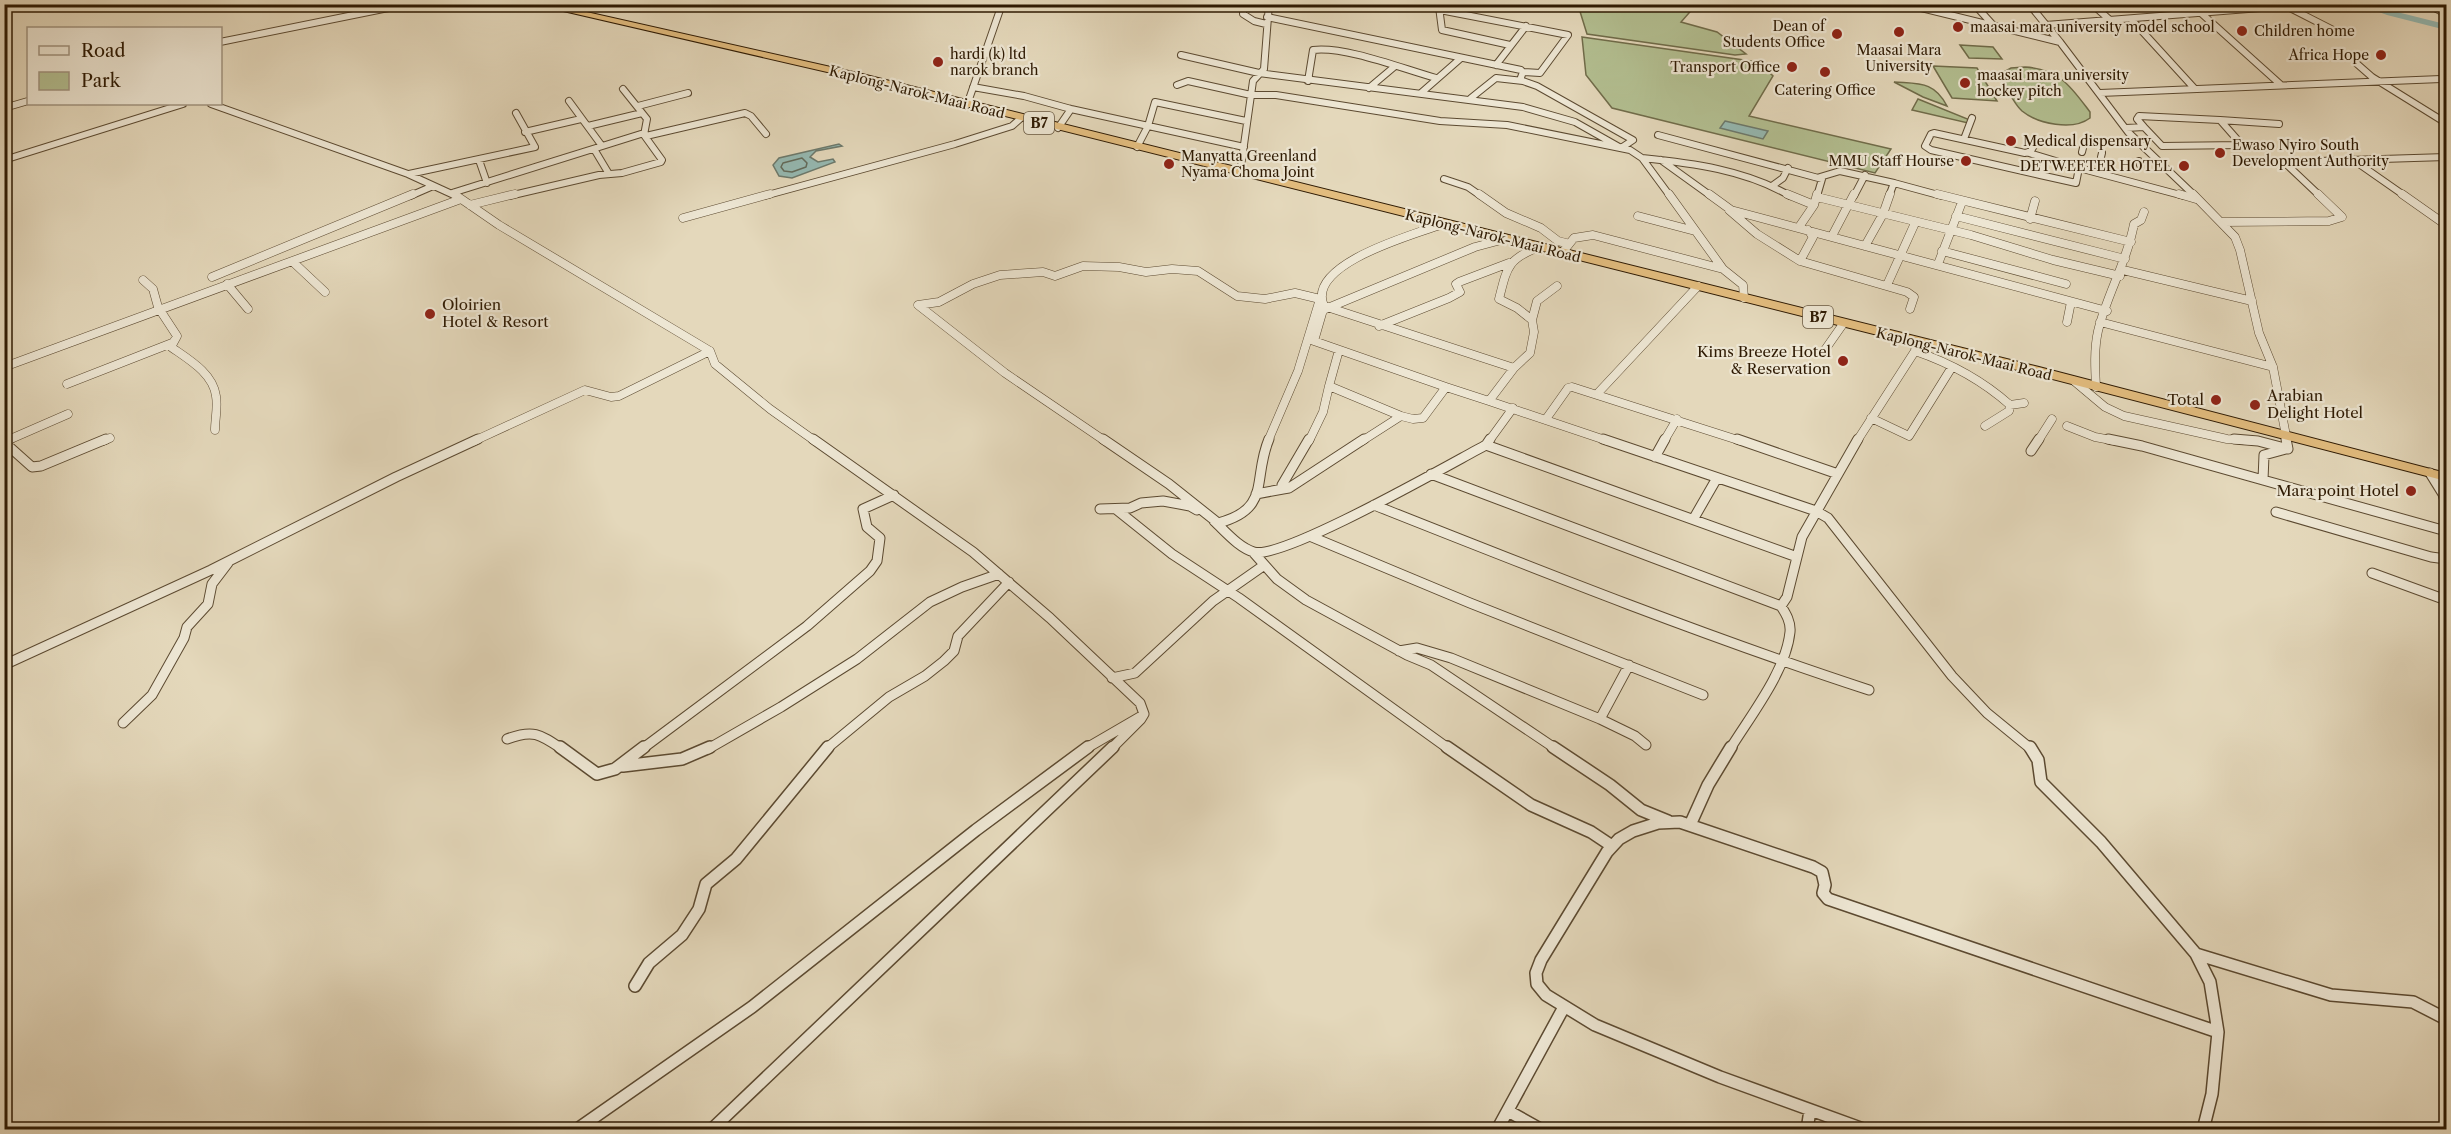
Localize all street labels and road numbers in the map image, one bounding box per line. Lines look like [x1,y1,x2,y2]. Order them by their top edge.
street label: Kaplong-Narok-Maai Road [827,61,1007,123]
road number: B7 [1024,112,1054,134]
street label: Kaplong-Narok-Maai Road [1403,205,1583,267]
road number: B7 [1803,306,1833,328]
street label: Kaplong-Narok-Maai Road [1874,323,2054,385]

